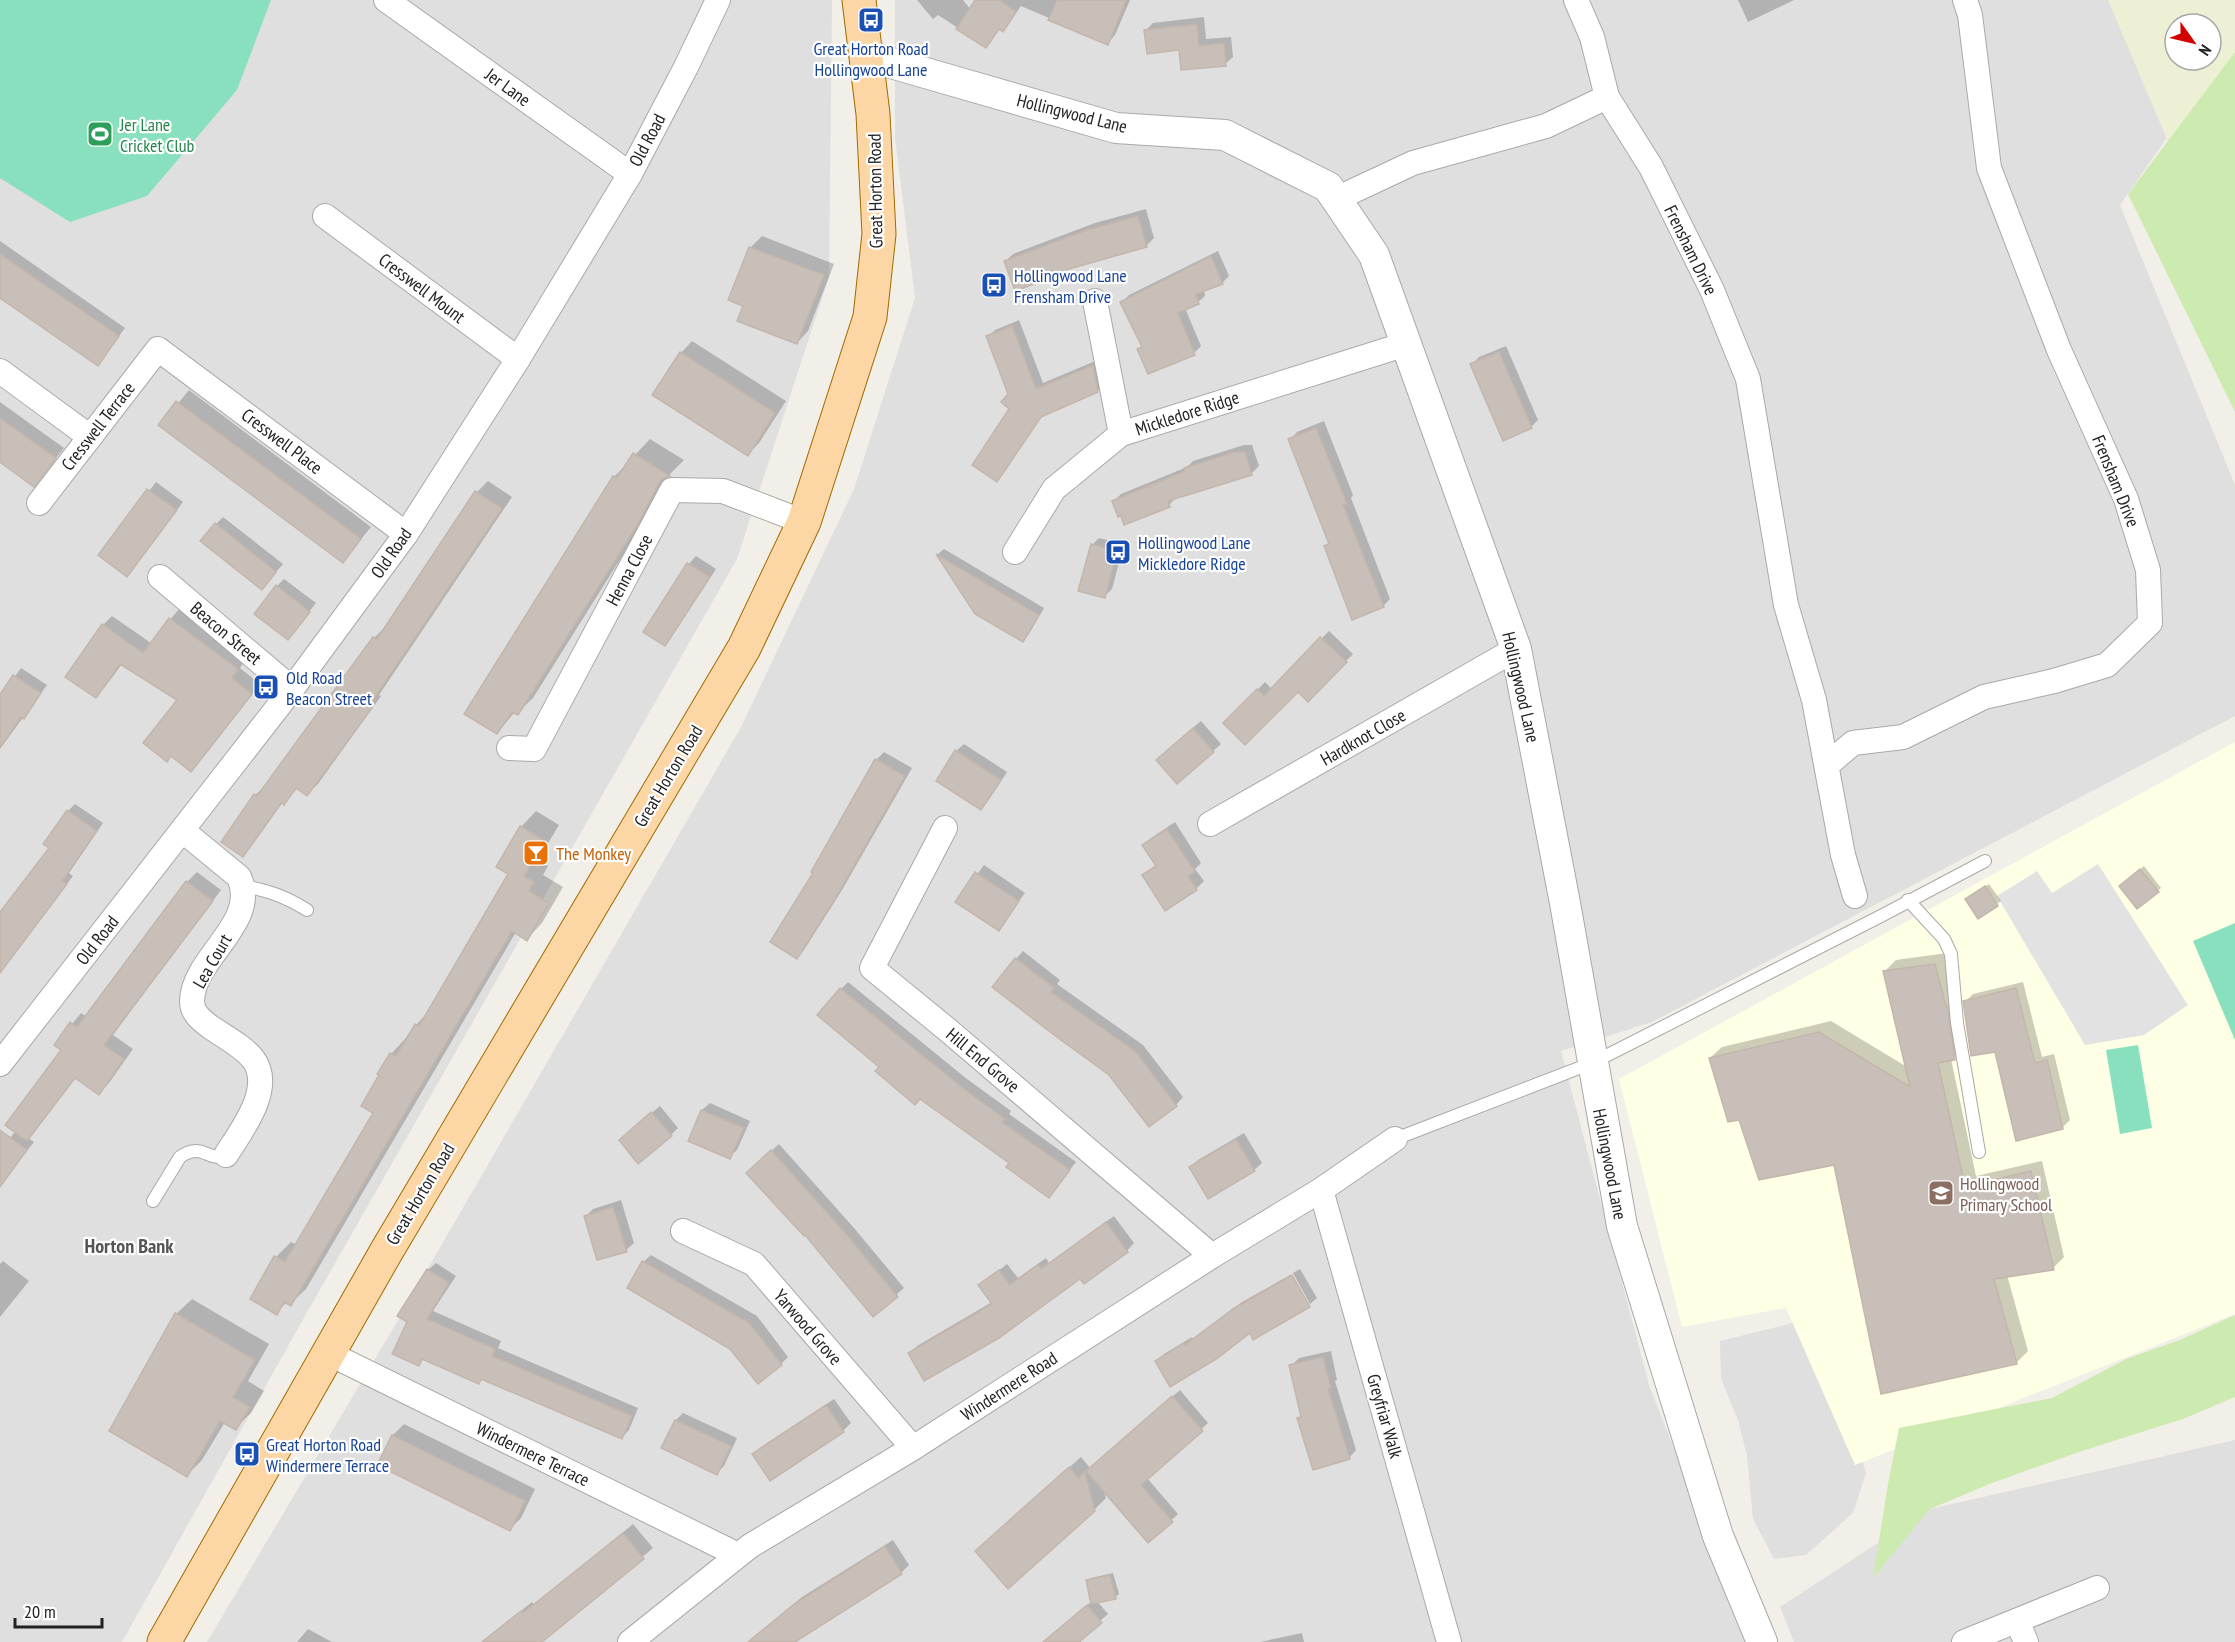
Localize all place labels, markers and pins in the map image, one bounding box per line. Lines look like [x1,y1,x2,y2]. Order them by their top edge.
bus stop icon: Great Horton Road Hollingwood Lane [856,5,886,35]
place label: Great Horton Road Hollingwood Lane [814,37,928,81]
place label: Jer Lane Cricket Club [119,113,195,157]
sports icon: Jer Lane Cricket Club [85,119,115,149]
place label: Hollingwood Lane Frensham Drive [1014,264,1127,308]
bus stop icon: Hollingwood Lane Frensham Drive [979,270,1009,300]
place label: Hollingwood Lane Mickledore Ridge [1138,531,1251,575]
bus stop icon: Hollingwood Lane Mickledore Ridge [1103,537,1133,567]
place label: Old Road Beacon Street [286,666,372,710]
bus stop icon: Old Road Beacon Street [251,672,281,702]
bar icon: The Monkey [521,838,551,868]
place label: The Monkey [556,842,631,865]
place label: Hollingwood Primary School [1960,1172,2053,1216]
school or university icon: Hollingwood Primary School [1926,1178,1956,1208]
place label: Great Horton Road Windermere Terrace [266,1433,389,1477]
bus stop icon: Great Horton Road Windermere Terrace [232,1439,262,1469]

